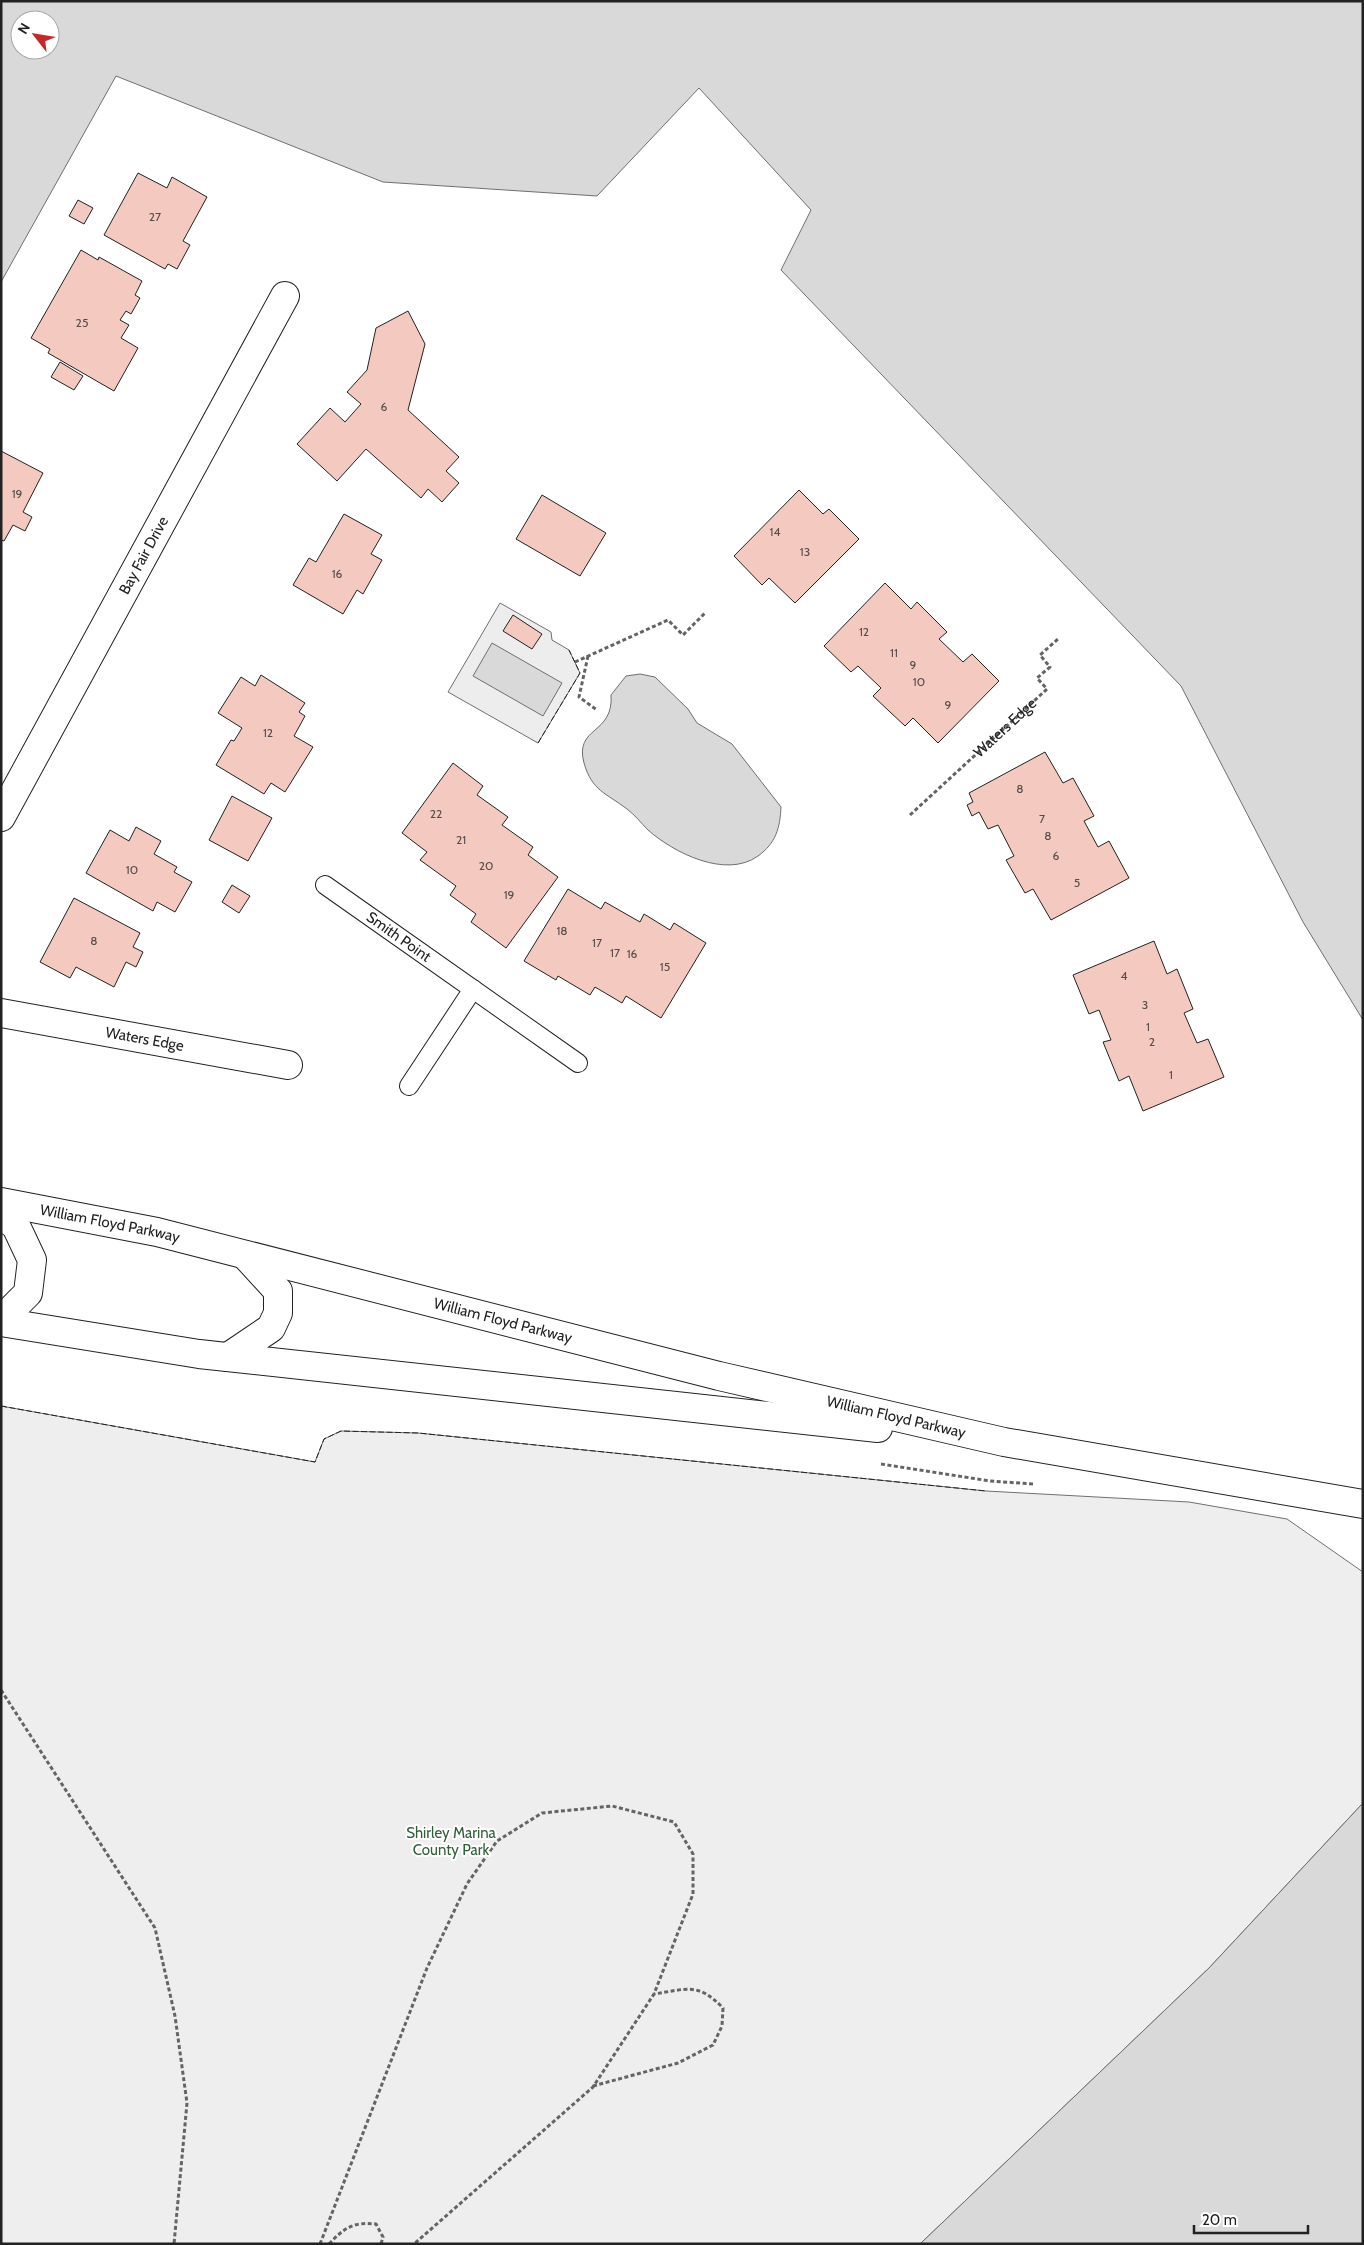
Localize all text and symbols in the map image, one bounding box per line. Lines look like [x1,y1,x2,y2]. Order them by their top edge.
north arrow [10,10,60,60]
text: N [14,19,34,37]
house number: 27 [149,209,161,224]
house number: 25 [76,315,88,330]
house number: 6 [381,399,388,414]
house number: 19 [12,486,23,501]
street label: Bay Fair Drive [115,513,172,597]
house number: 14 [770,524,780,539]
house number: 13 [800,544,810,559]
house number: 16 [332,566,343,581]
house number: 12 [859,624,869,639]
house number: 11 [890,645,898,660]
house number: 9 [910,657,917,672]
house number: 10 [913,674,925,689]
street label: Waters Edge [970,694,1040,761]
house number: 9 [945,697,952,712]
house number: 12 [263,725,273,740]
house number: 8 [1016,781,1024,796]
house number: 22 [430,806,442,821]
house number: 7 [1039,811,1045,826]
house number: 8 [1044,828,1052,843]
house number: 21 [456,832,466,847]
house number: 6 [1053,848,1060,863]
house number: 20 [479,858,493,873]
house number: 10 [126,862,138,877]
house number: 5 [1074,875,1080,890]
house number: 19 [504,887,515,902]
street label: Smith Point [363,908,434,966]
house number: 18 [556,923,568,938]
house number: 8 [90,933,98,948]
house number: 17 [592,935,602,950]
house number: 17 [610,945,620,960]
house number: 16 [627,946,638,961]
house number: 15 [660,959,670,974]
house number: 4 [1121,968,1128,983]
house number: 3 [1142,997,1148,1012]
house number: 1 [1146,1019,1150,1034]
street label: Waters Edge [104,1023,186,1055]
house number: 2 [1149,1034,1155,1049]
house number: 1 [1169,1067,1173,1082]
street label: William Floyd Parkway [38,1201,182,1247]
street label: William Floyd Parkway [432,1294,575,1347]
street label: William Floyd Parkway [825,1392,968,1442]
park label: Shirley Marina County Park [406,1824,497,1859]
scale bar [1194,2202,1308,2234]
text: 20 m [1202,2211,1237,2229]

